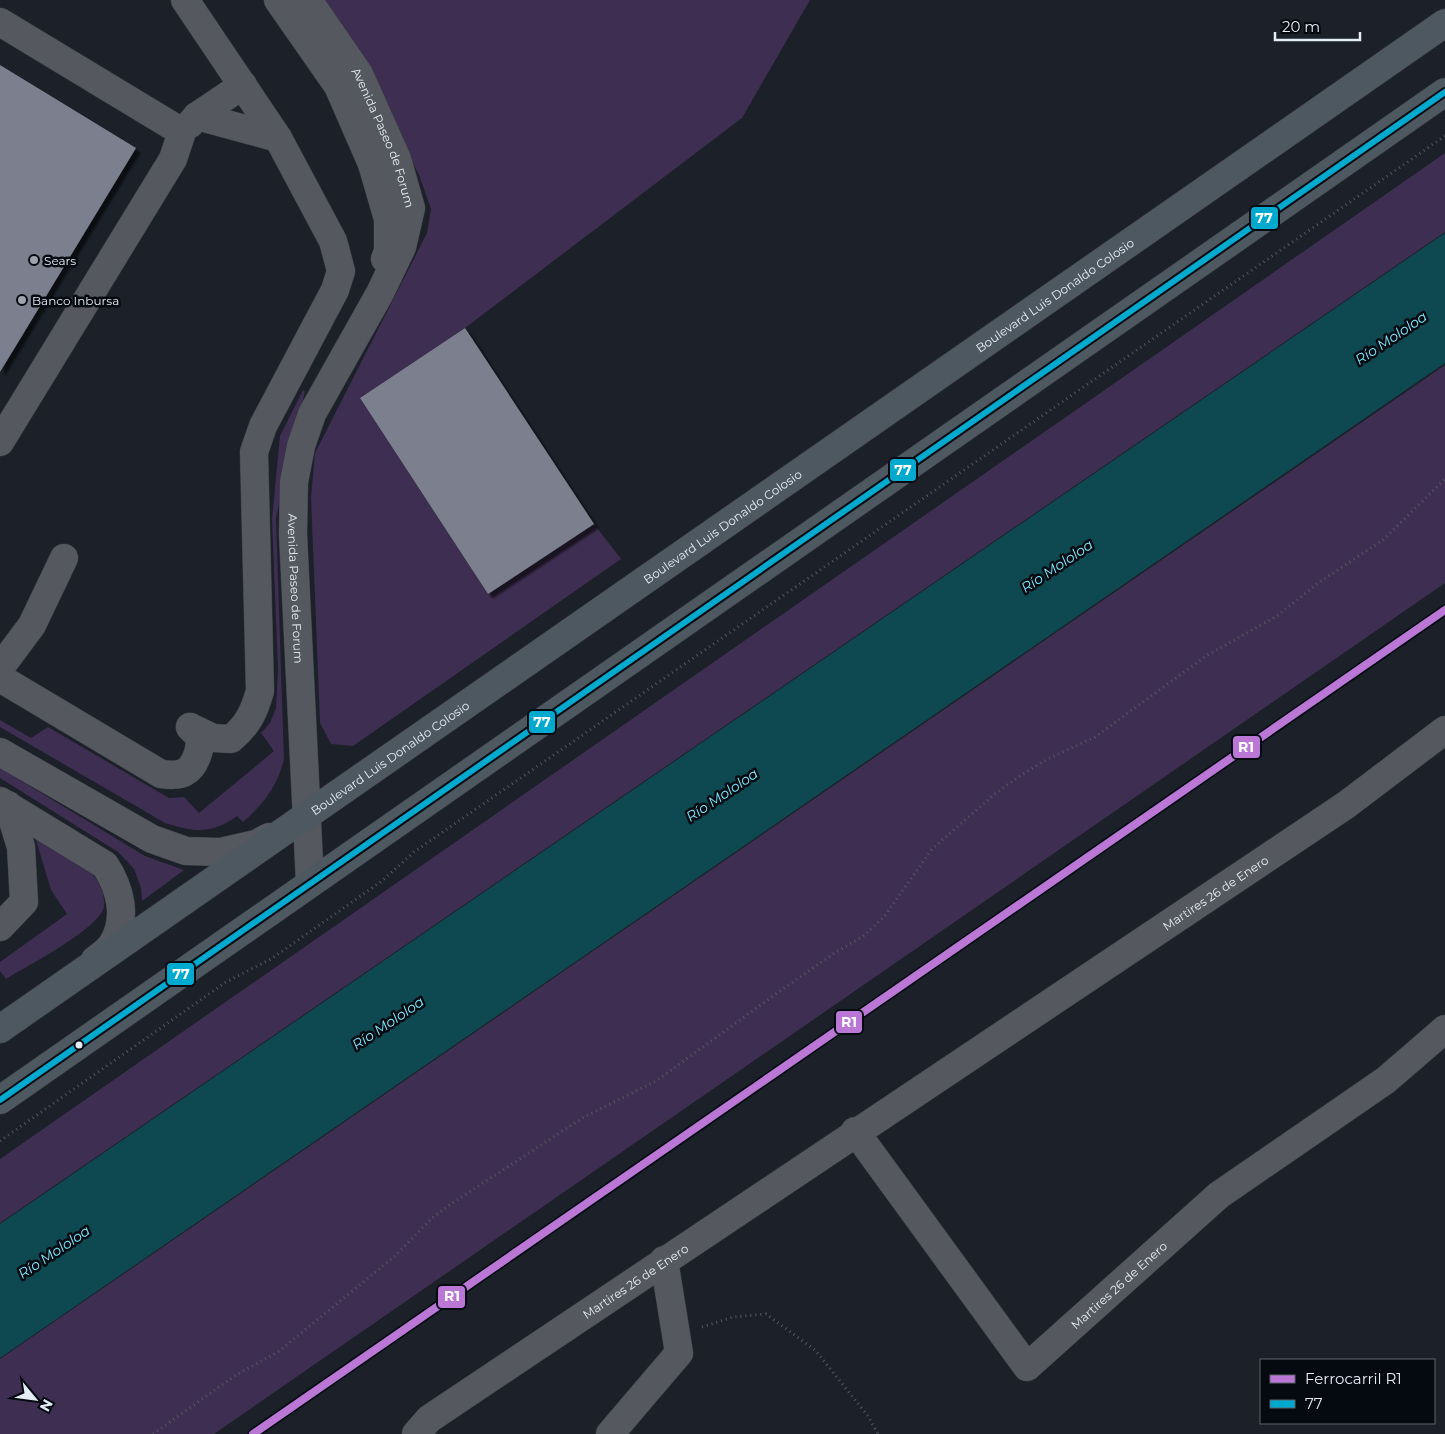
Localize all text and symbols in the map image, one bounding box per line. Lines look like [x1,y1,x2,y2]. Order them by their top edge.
scale bar [1275,10,1360,42]
text: 20 m [1282,17,1320,36]
street label: Avenida Paseo de Forum [349,64,418,209]
line badge: 77 [1250,206,1279,230]
text: 77 [1255,209,1273,227]
street label: Boulevard Luis Donaldo Colosio [973,234,1137,355]
place label: Sears [44,253,76,268]
marker: Sears [28,254,40,266]
place label: Banco Inbursa [32,293,119,308]
marker: Banco Inbursa [16,294,28,306]
water label: Río Mololoa [1352,307,1430,369]
line badge: 77 [889,458,917,482]
text: 77 [894,461,912,479]
street label: Boulevard Luis Donaldo Colosio [640,466,804,587]
street label: Avenida Paseo de Forum [285,514,307,664]
water label: Río Mololoa [1018,535,1096,597]
street label: Boulevard Luis Donaldo Colosio [308,697,472,818]
line badge: 77 [528,710,556,734]
text: 77 [533,713,551,731]
line badge: R1 [1232,735,1261,759]
text: R1 [1238,738,1254,756]
water label: Río Mololoa [683,764,761,826]
street label: Martires 26 de Enero [1159,852,1271,933]
line badge: 77 [166,962,195,986]
text: 77 [172,965,190,983]
water label: Río Mololoa [349,992,427,1054]
line badge: R1 [835,1010,863,1034]
text: R1 [841,1013,857,1031]
unlabelled marker [74,1040,84,1050]
water label: Río Mololoa [15,1221,93,1283]
street label: Martires 26 de Enero [1067,1238,1170,1332]
street label: Martires 26 de Enero [579,1240,691,1322]
line badge: R1 [437,1285,466,1309]
text: R1 [444,1287,460,1305]
legend [1260,1359,1435,1424]
text: Ferrocarril R1 [1305,1369,1402,1388]
north arrow [10,1374,60,1424]
text: 77 [1305,1394,1323,1413]
text: N [36,1396,57,1415]

